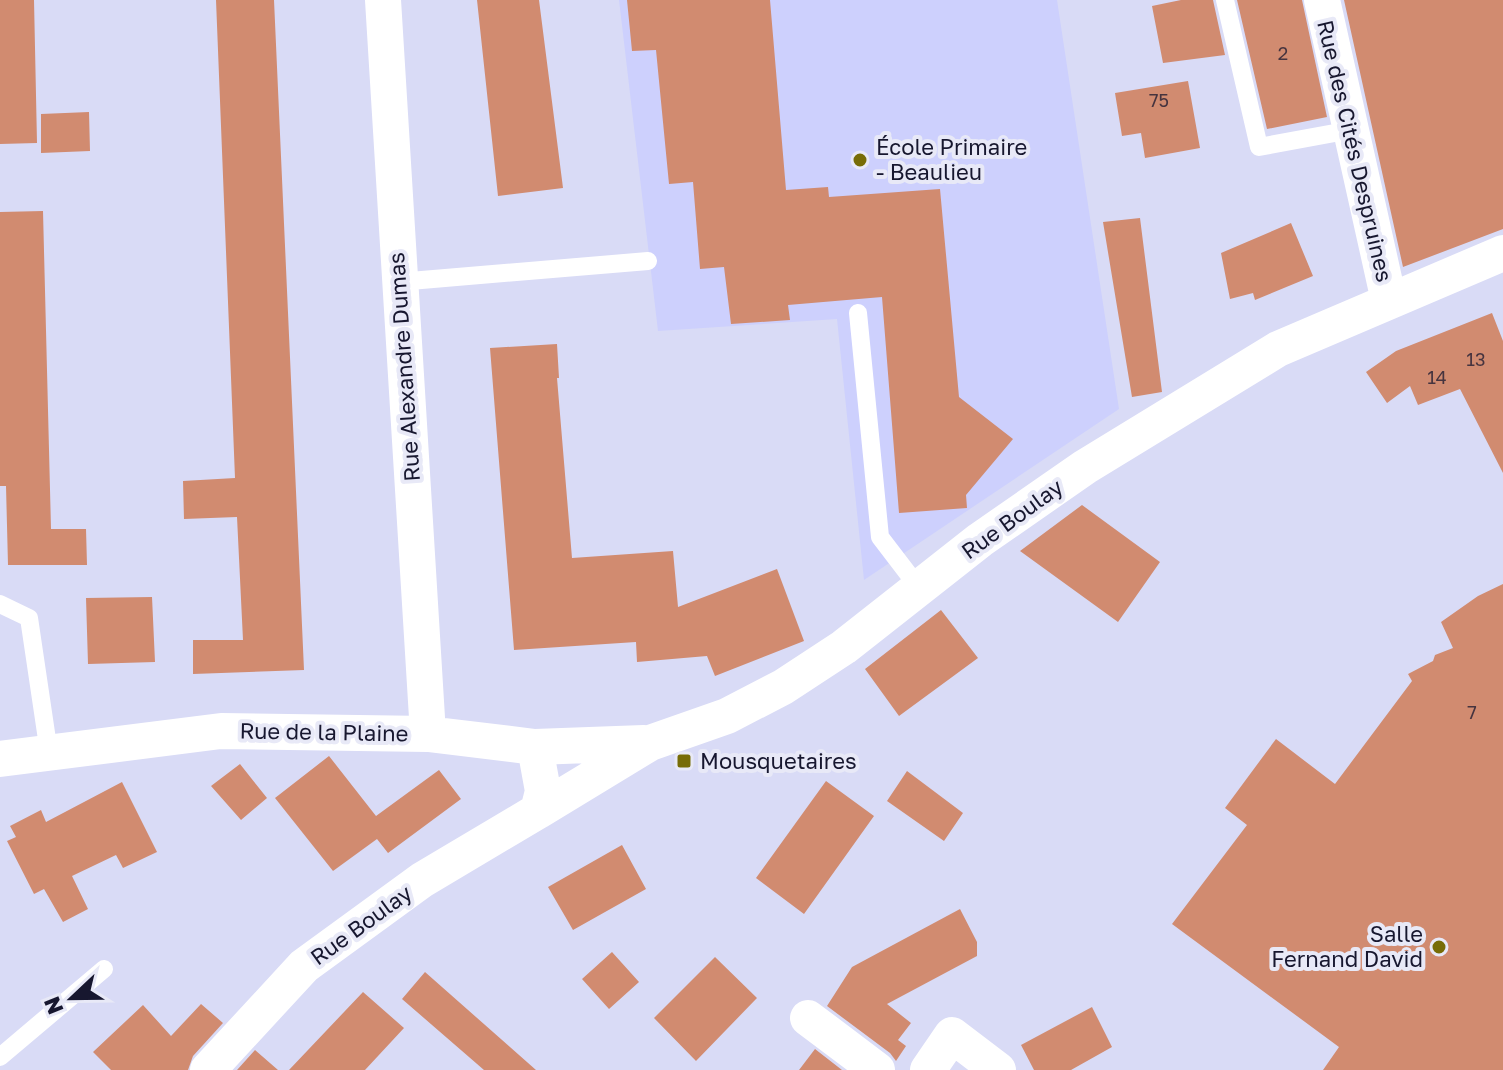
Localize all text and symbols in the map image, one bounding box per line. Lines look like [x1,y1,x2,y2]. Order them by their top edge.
street label: Rue des Cités Despruines [1312,17,1399,285]
house number: 2 [1278,42,1288,64]
house number: 75 [1149,89,1169,111]
place label: École Primaire - Beaulieu [876,133,1027,185]
marker: École Primaire - Beaulieu [851,151,869,169]
street label: Rue Alexandre Dumas [382,251,425,483]
house number: 13 [1466,348,1486,370]
house number: 14 [1427,366,1447,388]
street label: Rue Boulay [956,473,1068,564]
house number: 7 [1467,701,1477,723]
street label: Rue de la Plaine [239,717,409,746]
place label: Mousquetaires [700,747,857,774]
marker: Mousquetaires [675,752,693,770]
street label: Rue Boulay [305,879,417,970]
place label: Salle Fernand David [1271,920,1423,972]
marker: Salle Fernand David [1430,938,1448,956]
north arrow [32,958,112,1038]
text: N [37,993,69,1018]

